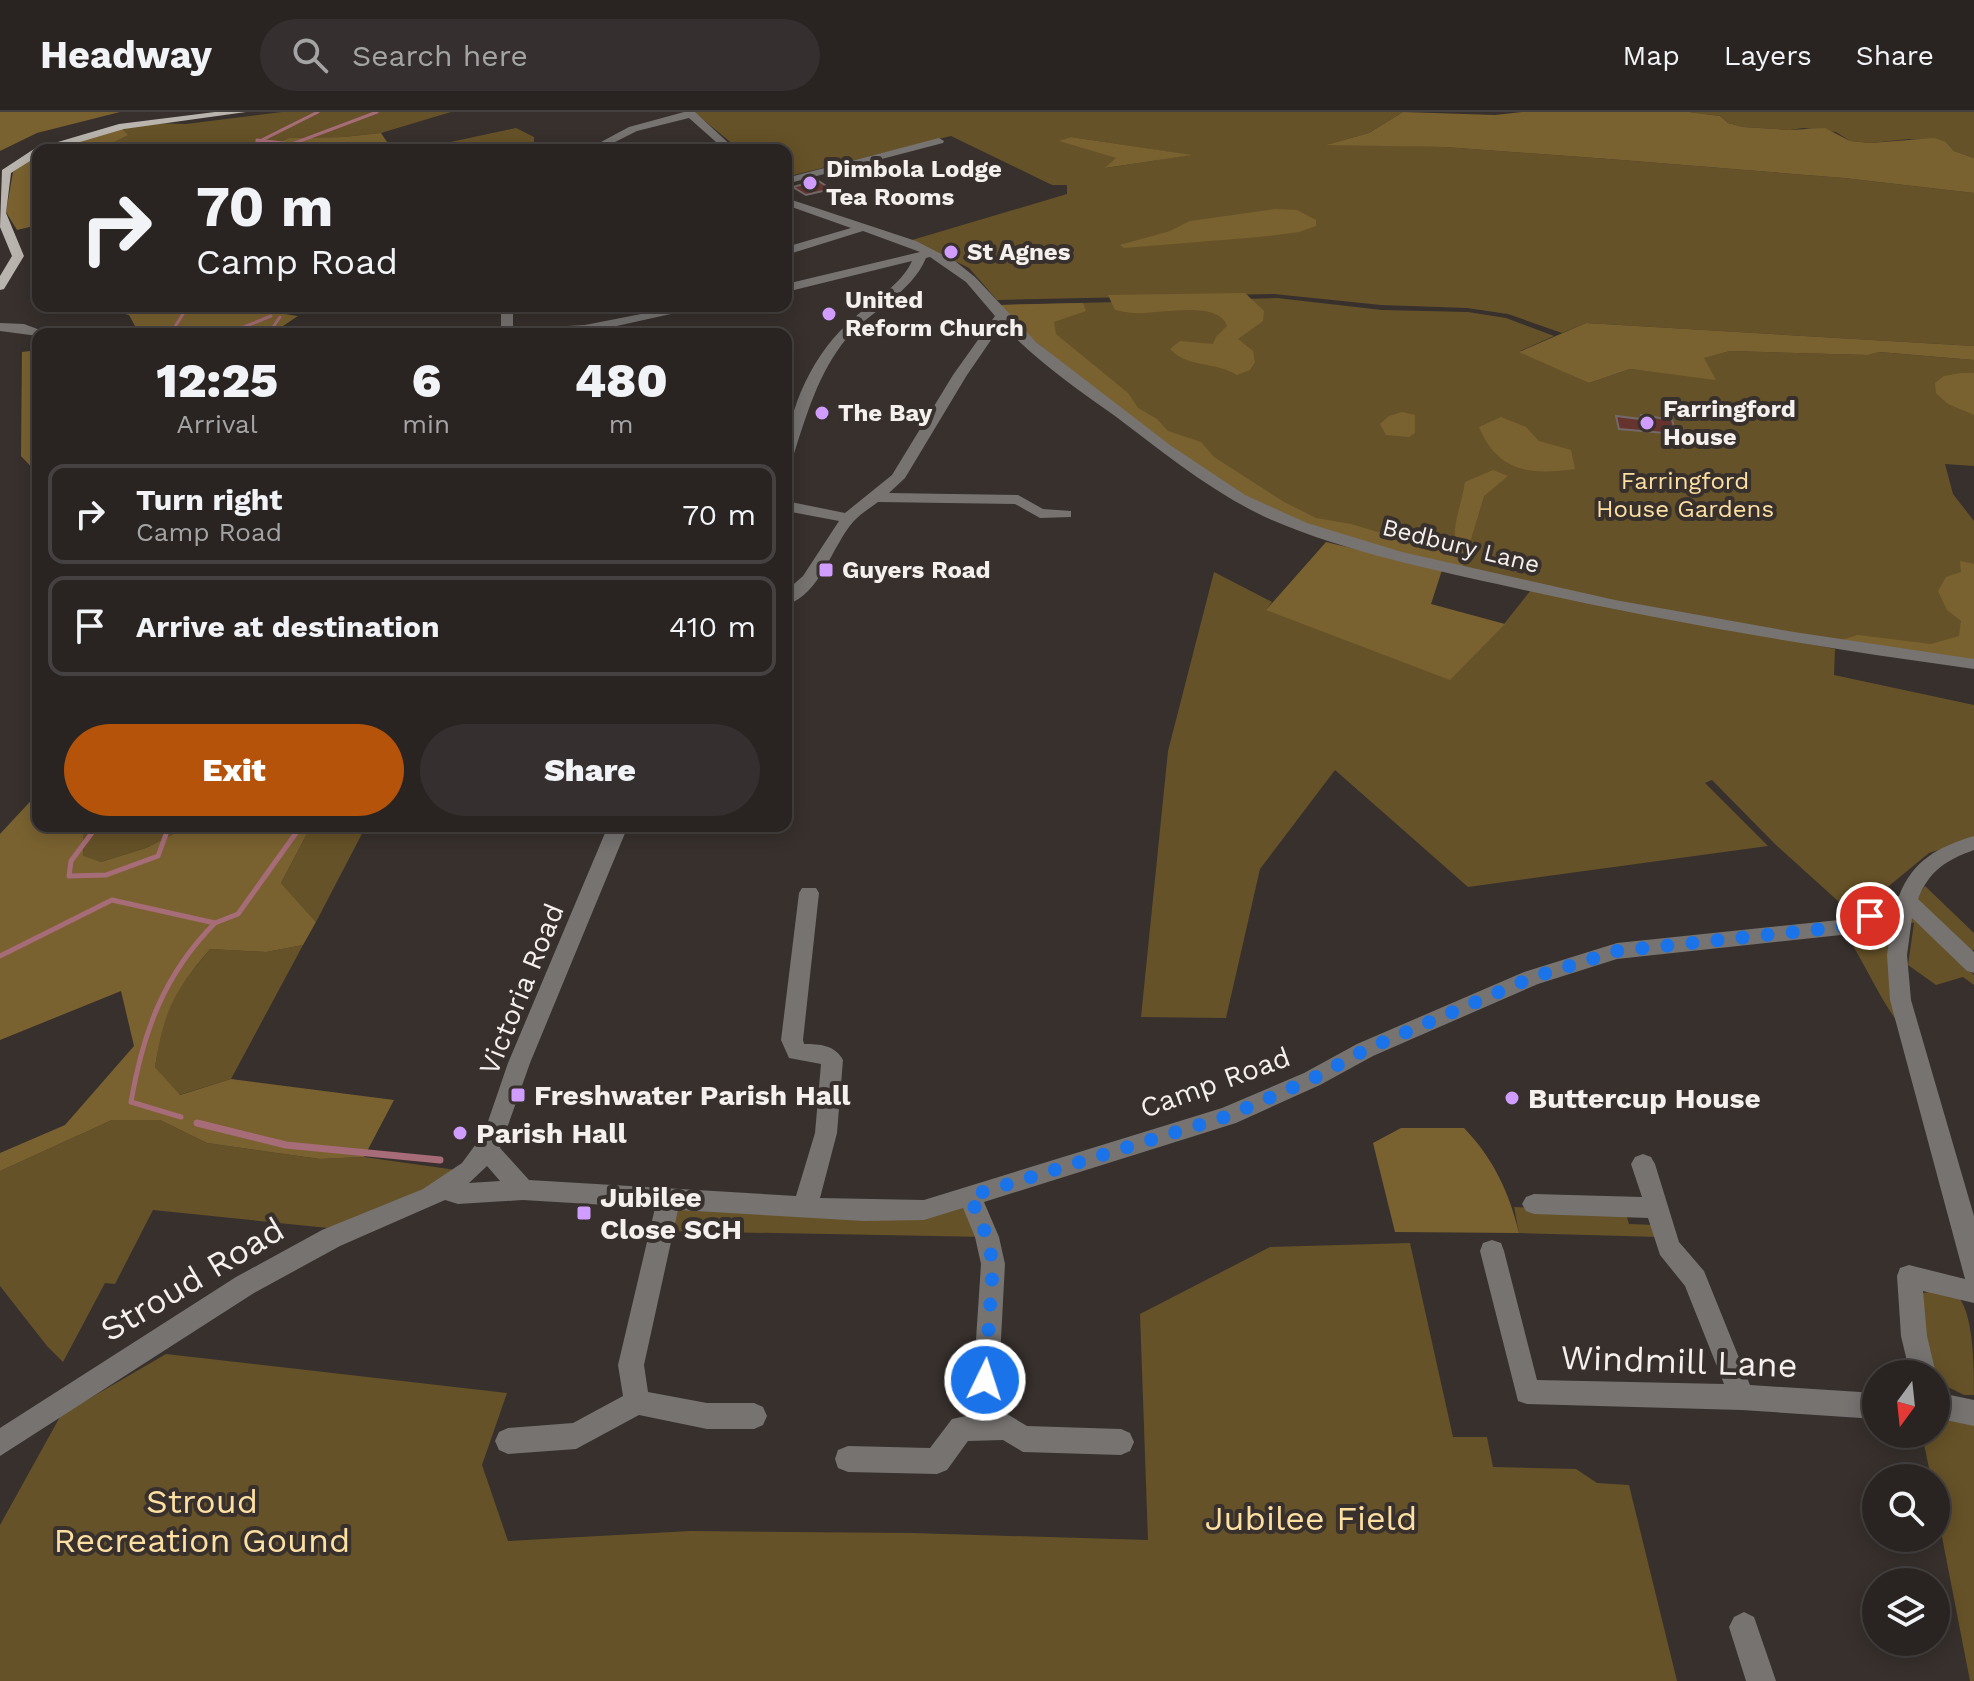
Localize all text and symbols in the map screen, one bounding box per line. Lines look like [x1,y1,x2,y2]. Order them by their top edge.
search box [260,19,820,91]
text: Headway [40,33,212,77]
icon: search [288,33,332,77]
text: Search here [352,38,528,73]
text: Map [1623,39,1680,72]
text: Layers [1724,39,1812,72]
text: Share [1856,39,1934,72]
place label: Dimbola Lodge Tea Rooms [826,155,1002,211]
text: 70 m [196,174,333,240]
marker: Dimbola Lodge Tea Rooms [801,174,819,192]
icon: right [64,176,168,280]
place label: St Agnes [967,238,1071,266]
text: Camp Road [196,241,398,283]
marker: St Agnes [942,243,960,261]
place label: United Reform Church [845,286,1024,342]
marker: United Reform Church [820,305,838,323]
text: 12:25 [156,352,278,409]
text: 6 [411,352,441,409]
text: 480 [574,352,668,409]
place label: Farringford House [1663,395,1796,451]
place label: The Bay [838,399,933,427]
marker: The Bay [813,404,831,422]
text: Arrival [177,409,258,439]
text: min [402,409,450,439]
text: m [609,409,633,439]
marker: Farringford House [1638,414,1656,432]
park label: Farringford House Gardens [1596,467,1774,523]
text: Turn right [136,482,282,517]
icon: right [68,492,112,536]
text: 70 m [682,497,756,532]
street label: Bedbury Lane [1380,513,1542,579]
text: Camp Road [136,517,282,547]
place label: Guyers Road [842,556,991,584]
marker: Guyers Road [817,561,835,579]
icon: arrive [68,604,112,648]
text: Arrive at destination [136,609,440,644]
text: 410 m [669,609,756,644]
button: Exit [64,724,404,816]
button: Share [420,724,760,816]
pin [1836,882,1904,950]
icon: arrive [1848,894,1892,938]
street label: Victoria Road [472,899,571,1080]
street label: Camp Road [1136,1040,1295,1125]
place label: Freshwater Parish Hall [534,1079,851,1112]
place label: Buttercup House [1528,1082,1761,1115]
marker: Freshwater Parish Hall [509,1086,527,1104]
marker: Buttercup House [1503,1089,1521,1107]
place label: Parish Hall [476,1117,627,1150]
marker: Parish Hall [451,1124,469,1142]
place label: Jubilee Close SCH [600,1181,742,1246]
marker: Jubilee Close SCH [575,1204,593,1222]
street label: Stroud Road [93,1209,291,1349]
street label: Windmill Lane [1560,1337,1798,1385]
position arrow [943,1338,1027,1422]
north arrow [1862,1360,1950,1448]
map controls [1862,1360,1950,1656]
button: search [1862,1464,1950,1552]
park label: Stroud Recreation Gound [54,1481,350,1560]
park label: Jubilee Field [1205,1498,1417,1538]
button: layers [1862,1568,1950,1656]

